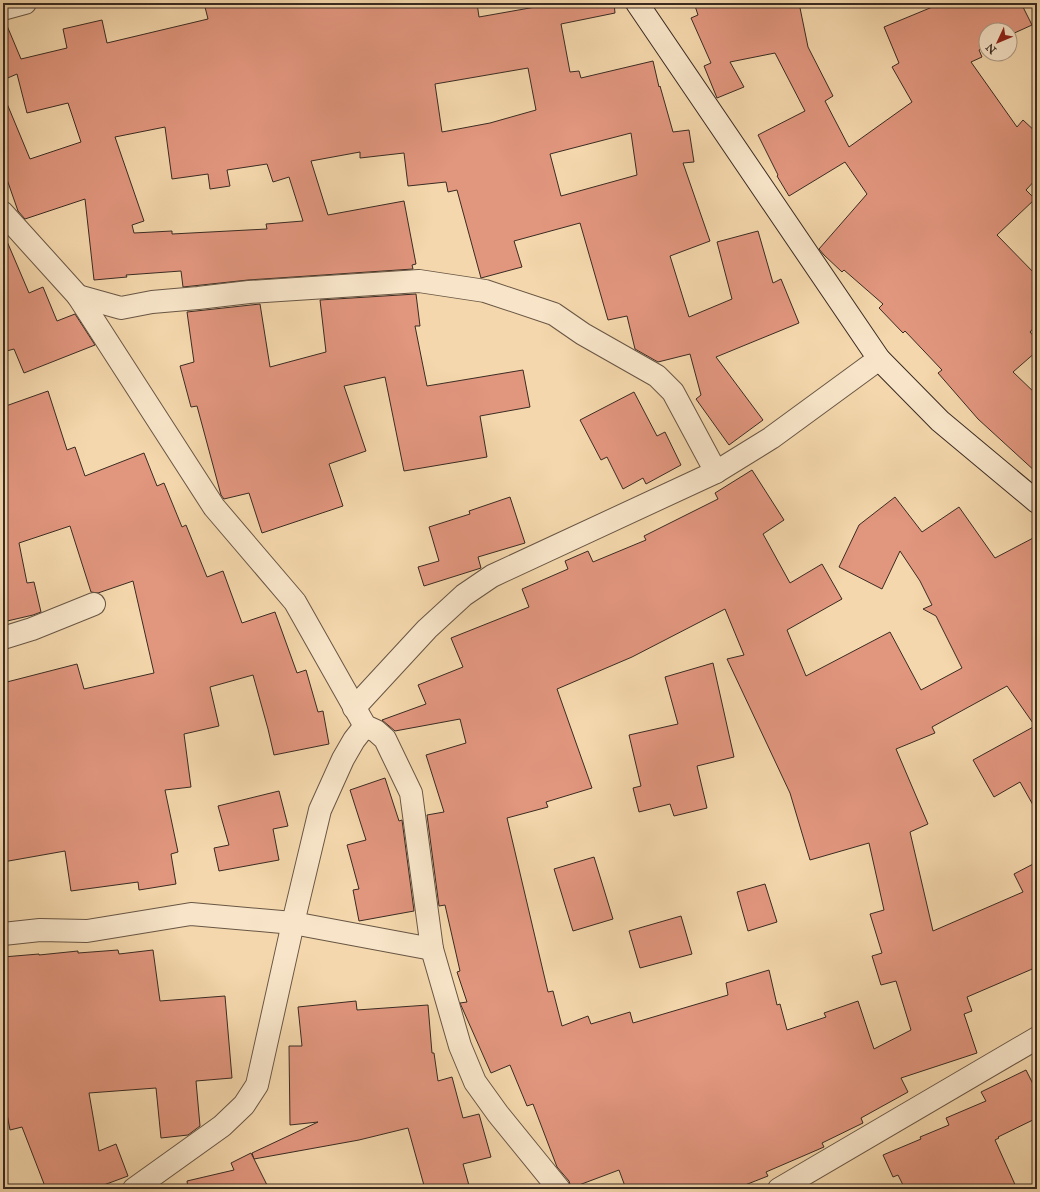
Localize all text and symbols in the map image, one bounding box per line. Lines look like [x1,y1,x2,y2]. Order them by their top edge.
north arrow [978,22,1018,62]
text: N [983,40,999,56]

